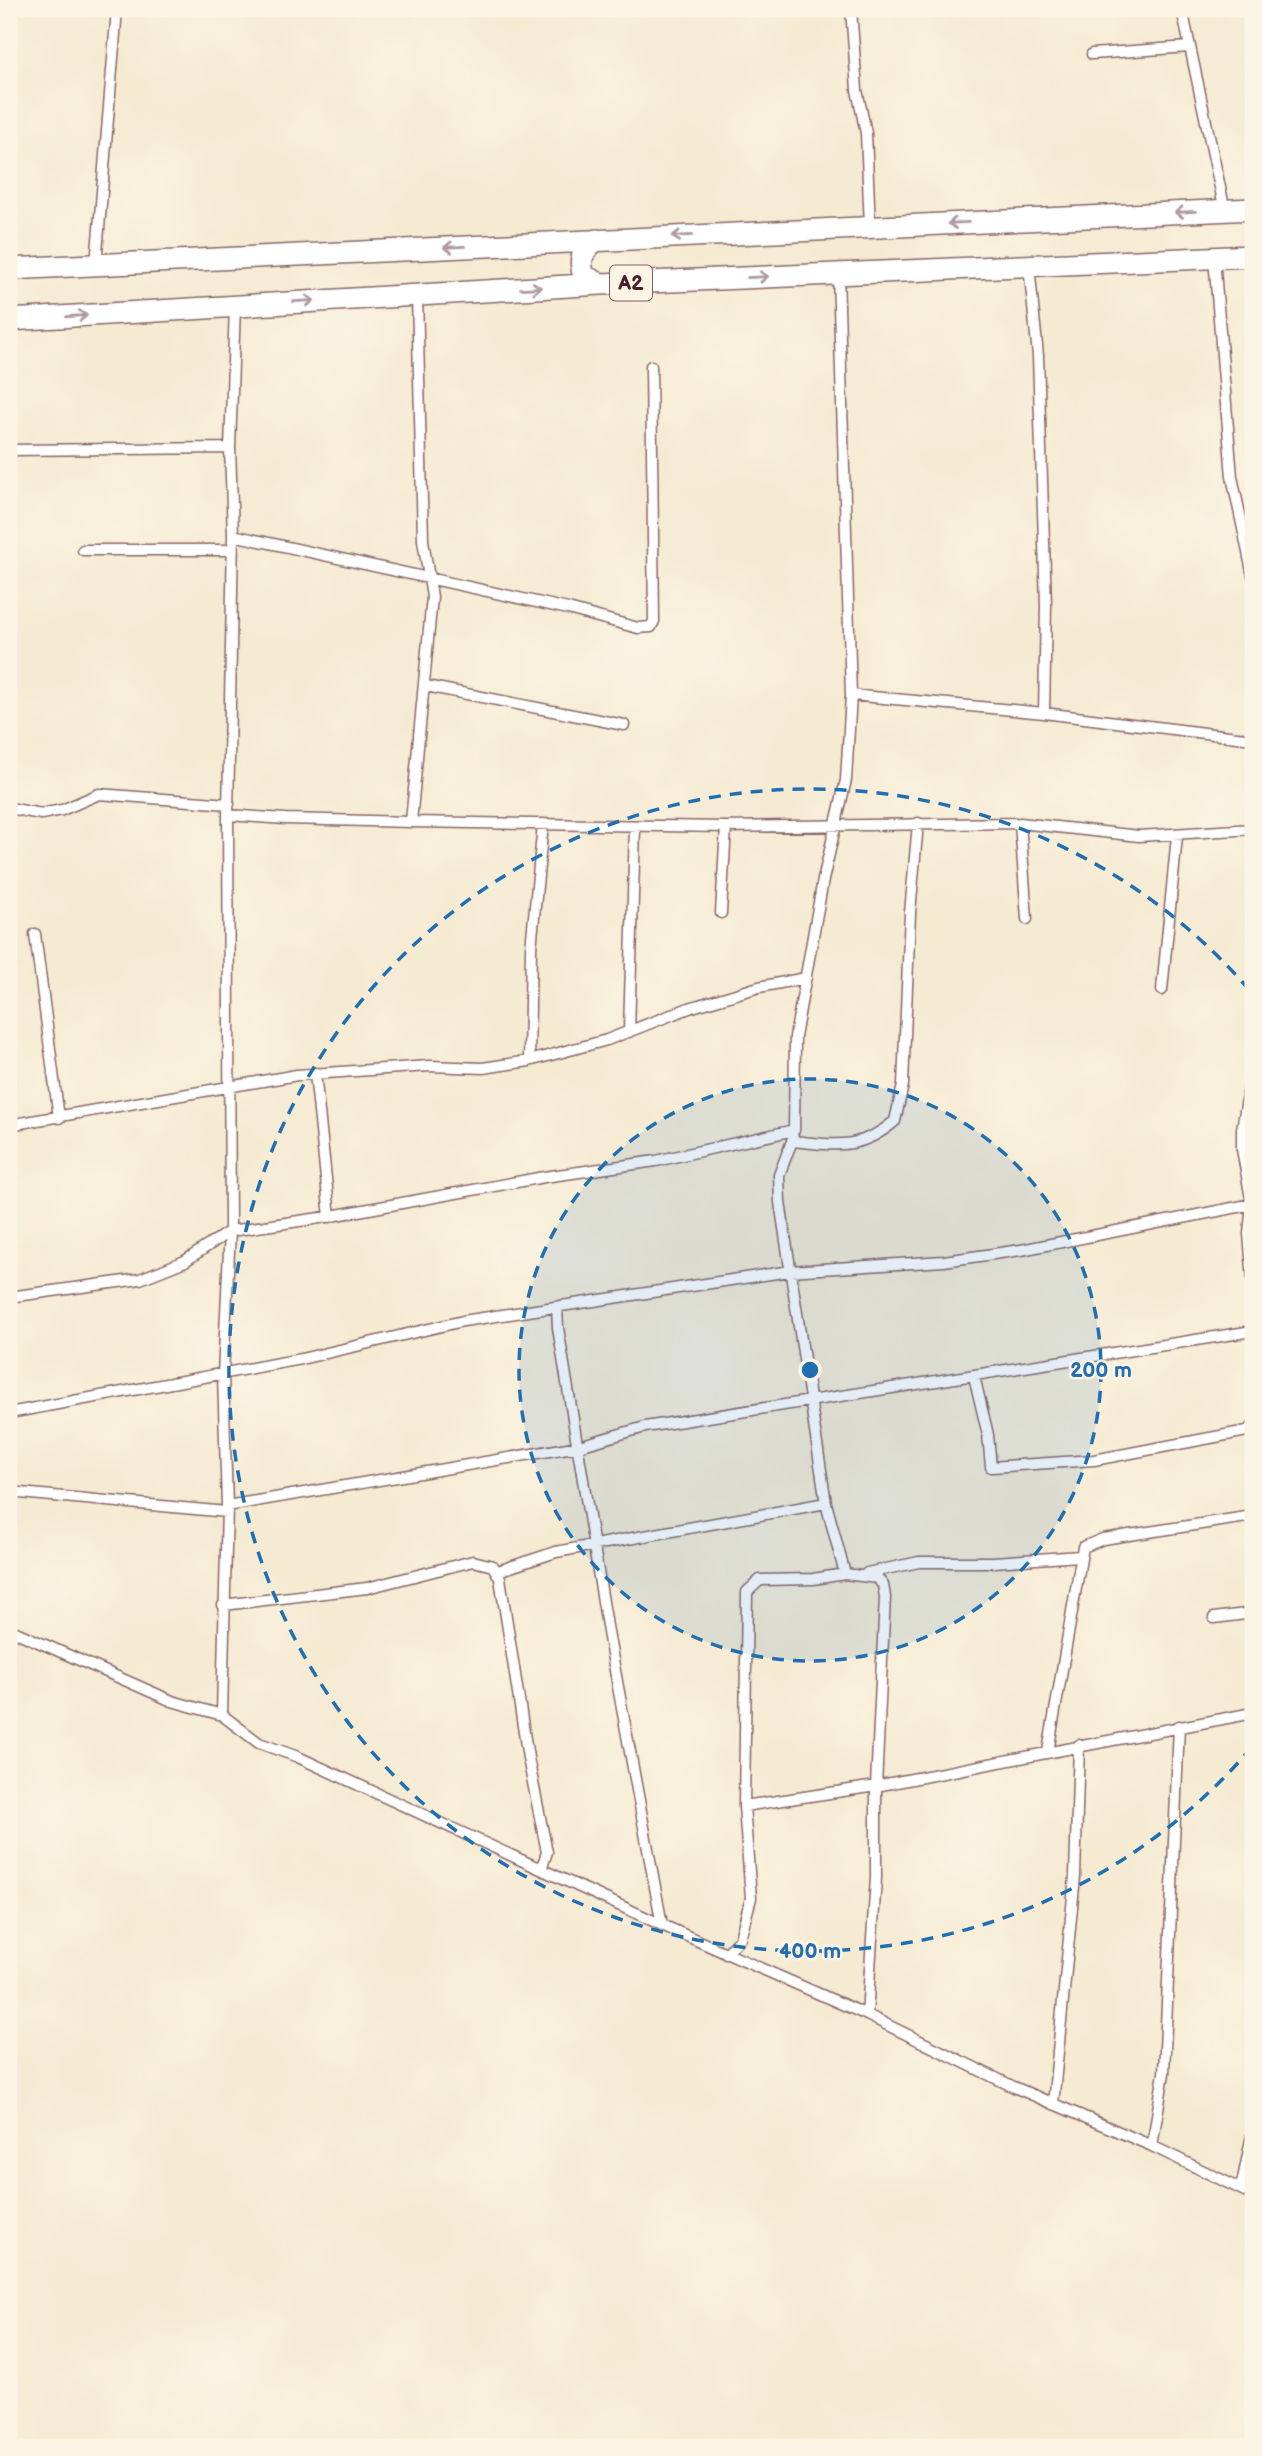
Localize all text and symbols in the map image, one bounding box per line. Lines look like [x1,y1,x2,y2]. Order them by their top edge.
one-way arrow [1174,206,1197,219]
one-way arrow [947,217,970,230]
one-way arrow [671,230,693,243]
one-way arrow [444,241,466,254]
road number: A2 [610,266,652,300]
one-way arrow [747,271,770,284]
one-way arrow [519,282,542,295]
one-way arrow [292,295,315,308]
one-way arrow [65,309,88,322]
centre of rings [798,1358,822,1382]
text: 200 m [1070,1358,1132,1383]
text: 400 m [779,1939,841,1964]

